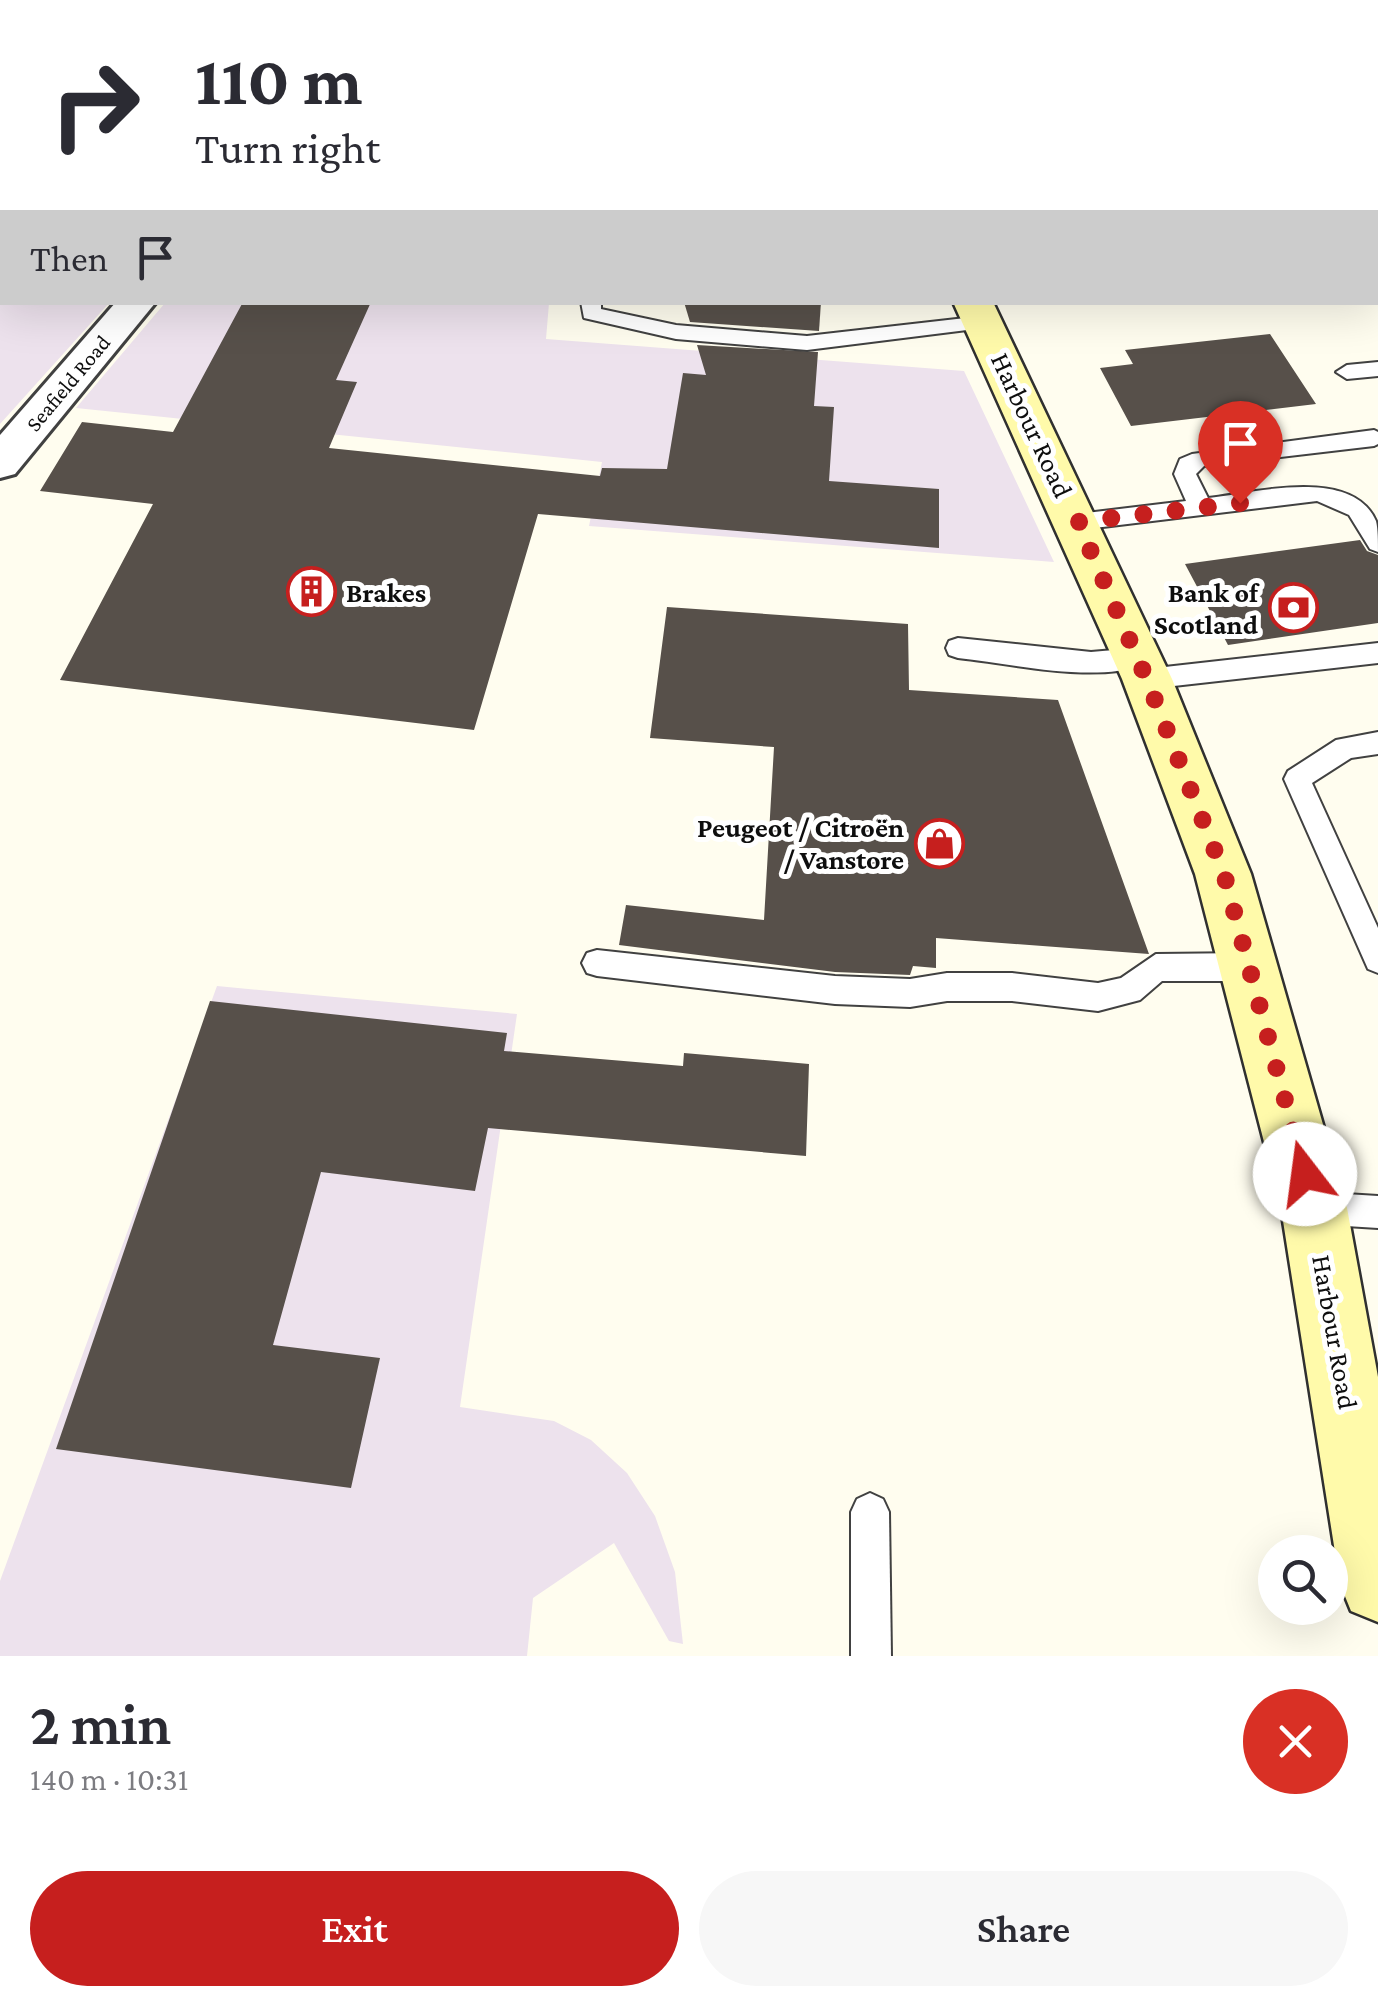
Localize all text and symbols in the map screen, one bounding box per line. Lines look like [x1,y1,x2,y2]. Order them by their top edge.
icon: right [30,40,160,170]
text: 110 m [195,41,363,119]
text: Turn right [195,123,380,173]
icon: arrive [128,230,183,285]
text: Then [30,237,108,279]
street label: Seafield Road [21,330,116,436]
street label: Harbour Road [985,348,1079,503]
pin [1198,401,1283,504]
icon: arrive [1213,416,1268,471]
building icon: Brakes [285,566,337,618]
place label: Brakes [346,577,426,608]
place label: Bank of Scotland [1154,577,1260,640]
bank icon: Bank of Scotland [1267,582,1319,634]
place label: Peugeot / Citroën / Vanstore [697,812,904,875]
shop icon: Peugeot / Citroën / Vanstore [913,817,965,869]
position arrow [1253,1122,1357,1226]
street label: Harbour Road [1306,1252,1364,1412]
map controls [1258,1535,1348,1625]
button: search [1258,1535,1348,1625]
button: close [1243,1689,1348,1794]
text: 2 min [30,1690,171,1757]
text: 140 m · 10:31 [30,1761,188,1797]
button: Exit [30,1871,679,1986]
button: Share [699,1871,1348,1986]

